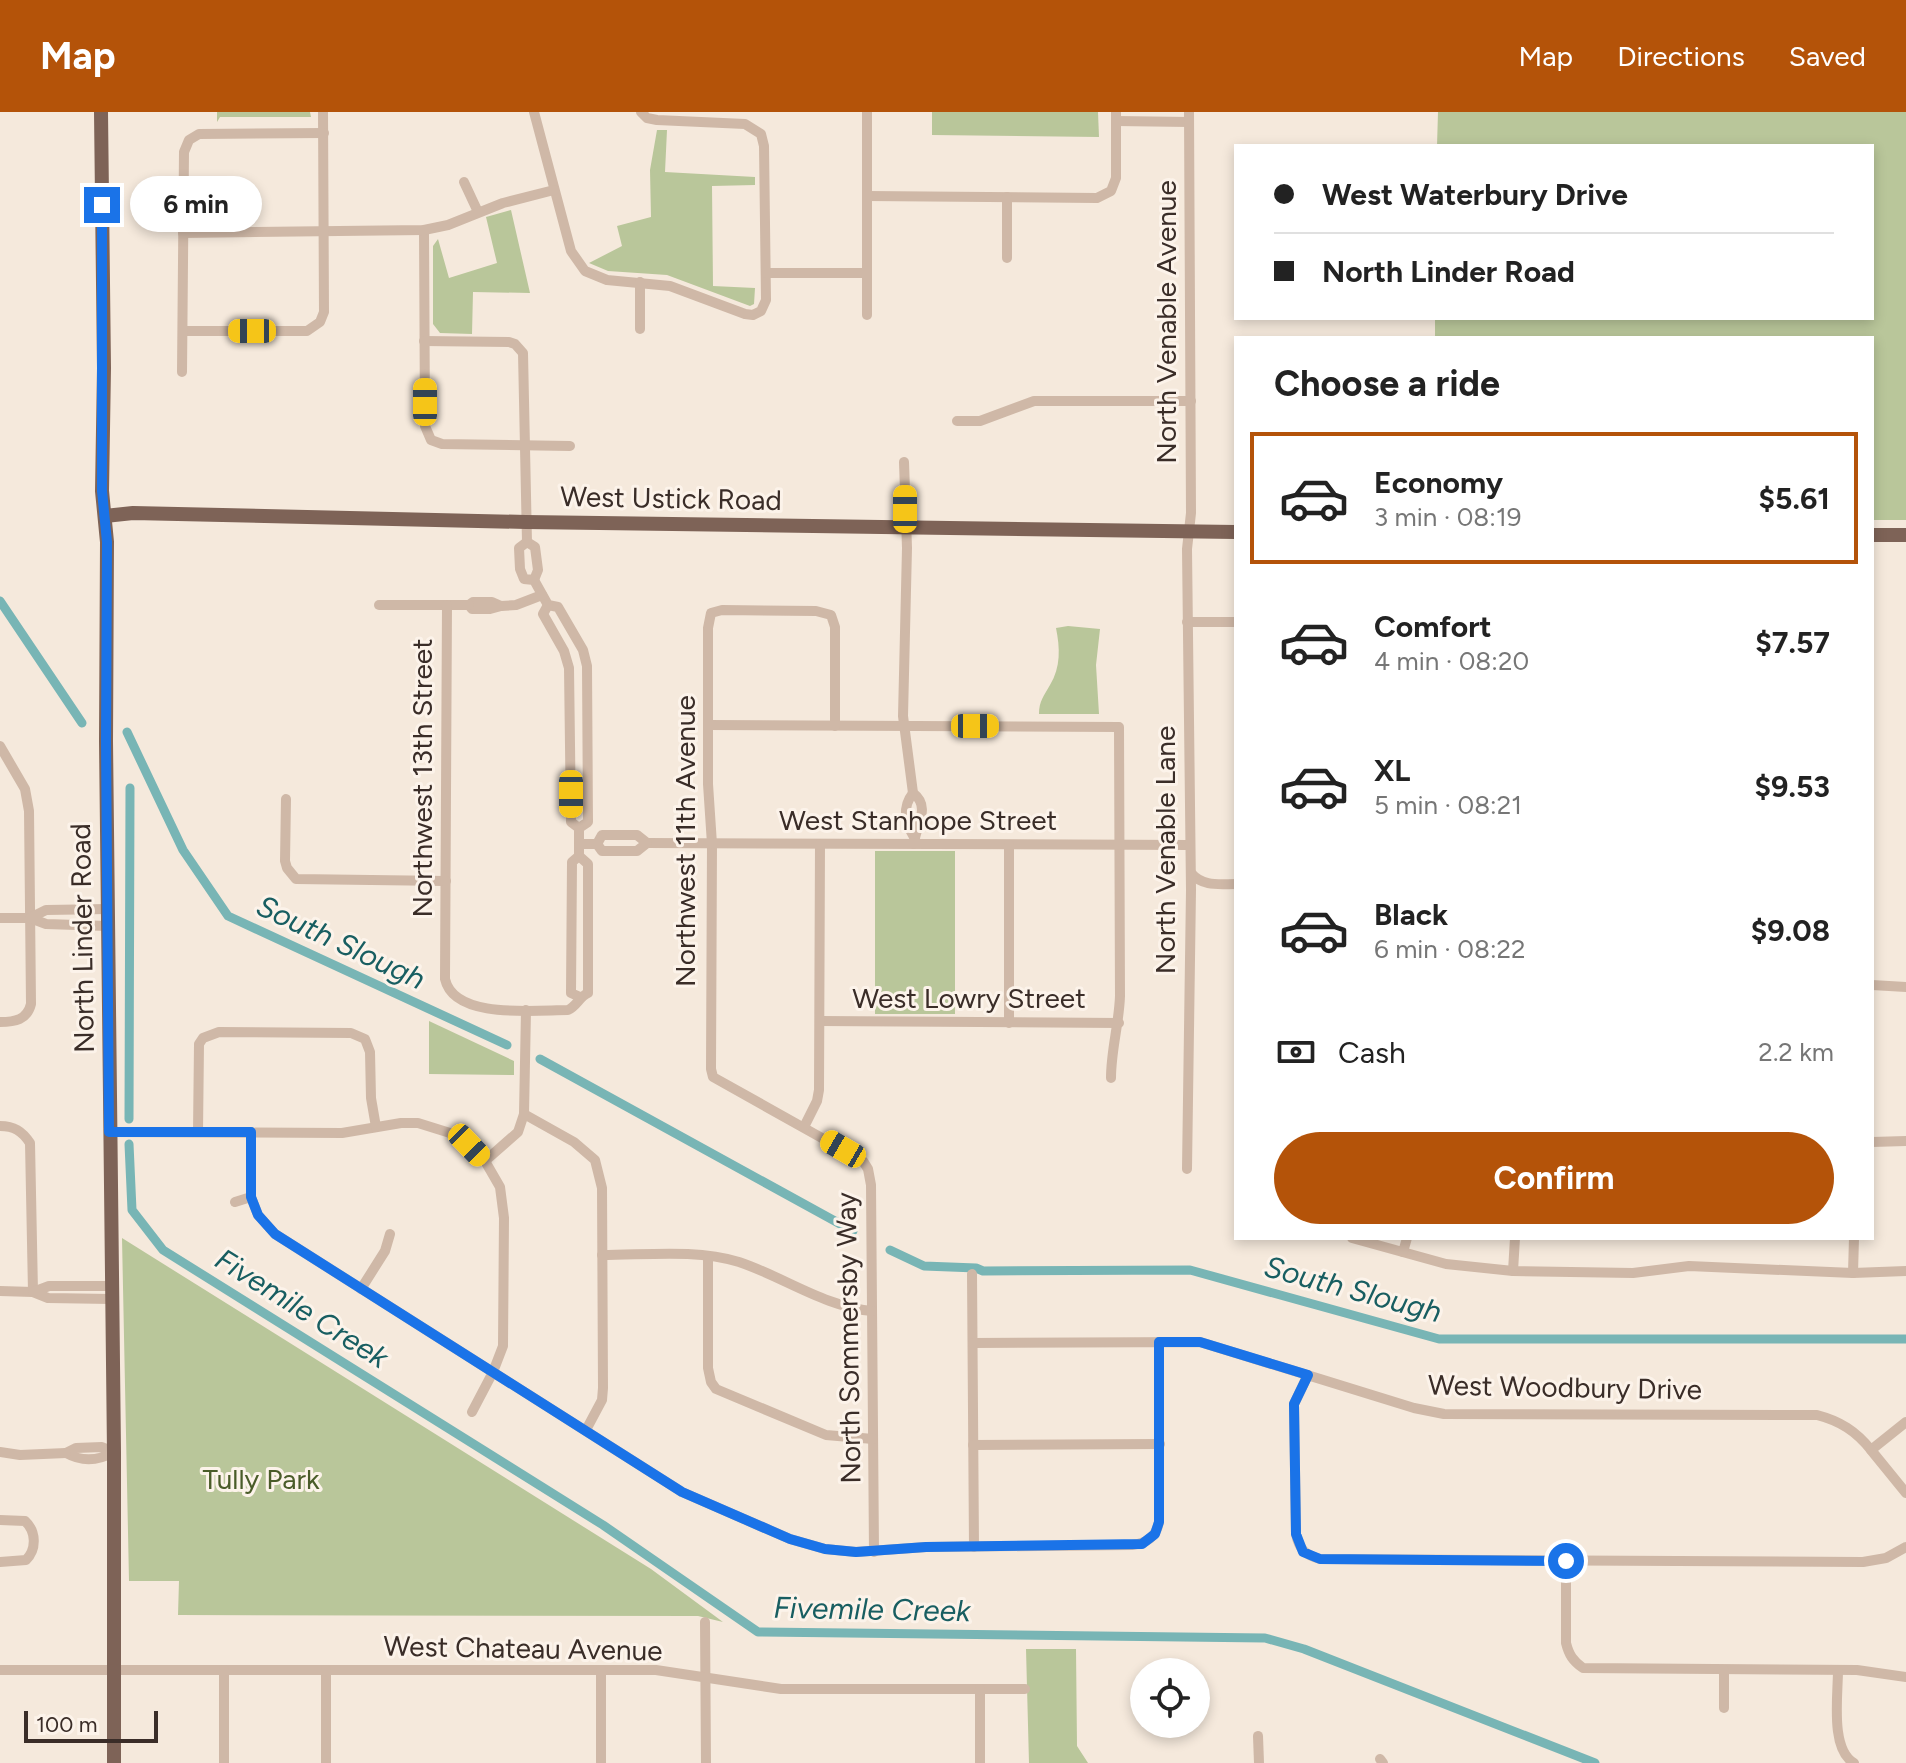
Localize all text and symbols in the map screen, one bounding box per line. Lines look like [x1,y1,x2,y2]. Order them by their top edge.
text: Map [40,33,116,79]
text: Map [1519,39,1573,73]
text: Directions [1617,39,1745,73]
text: Saved [1789,39,1866,73]
text: West Waterbury Drive [1322,176,1628,213]
callout: 6 min [130,177,262,233]
street label: North Venable Avenue [1149,180,1183,464]
route end [84,187,120,223]
text: 6 min [163,188,229,220]
text: North Linder Road [1322,253,1575,290]
car [228,319,276,343]
text: Choose a ride [1274,362,1500,405]
car [413,378,437,426]
icon: car [1278,462,1350,534]
text: Economy [1374,464,1503,501]
street label: West Ustick Road [560,479,782,517]
text: $5.61 [1758,480,1830,517]
car [893,485,917,533]
text: 3 min · 08:19 [1374,501,1521,533]
icon: car [1278,606,1350,678]
text: Comfort [1374,608,1492,645]
text: $7.57 [1755,624,1830,661]
street label: Northwest 13th Street [405,638,439,918]
text: 4 min · 08:20 [1374,645,1529,677]
street label: Northwest 11th Avenue [668,695,702,987]
car [951,714,999,738]
street label: North Venable Lane [1148,726,1182,974]
icon: car [1278,750,1350,822]
text: XL [1374,752,1410,789]
text: $9.53 [1754,768,1830,805]
car [559,770,583,818]
text: 5 min · 08:21 [1374,789,1522,821]
street label: West Stanhope Street [779,803,1057,837]
street label: North Linder Road [63,823,101,1053]
water label: South Slough [251,887,431,997]
icon: car [1278,894,1350,966]
text: Black [1374,896,1448,933]
text: $9.08 [1751,912,1830,949]
text: 6 min · 08:22 [1374,933,1526,965]
street label: West Lowry Street [852,981,1086,1015]
icon: cash [1274,1030,1318,1074]
text: Cash [1338,1034,1406,1071]
text: 2.2 km [1758,1036,1834,1068]
car [444,1119,494,1171]
car [816,1127,870,1171]
button: Confirm [1274,1132,1834,1224]
street label: North Sommersby Way [828,1192,868,1484]
water label: Fivemile Creek [209,1240,397,1377]
water label: South Slough [1260,1248,1446,1330]
street label: West Woodbury Drive [1428,1368,1702,1406]
park label: Tully Park [203,1462,320,1496]
route start [1548,1543,1584,1579]
water label: Fivemile Creek [773,1589,972,1629]
street label: West Chateau Avenue [383,1629,663,1667]
map controls [1130,1658,1210,1738]
button: locate [1130,1658,1210,1738]
scale bar [24,1707,158,1743]
text: 100 m [36,1711,97,1738]

